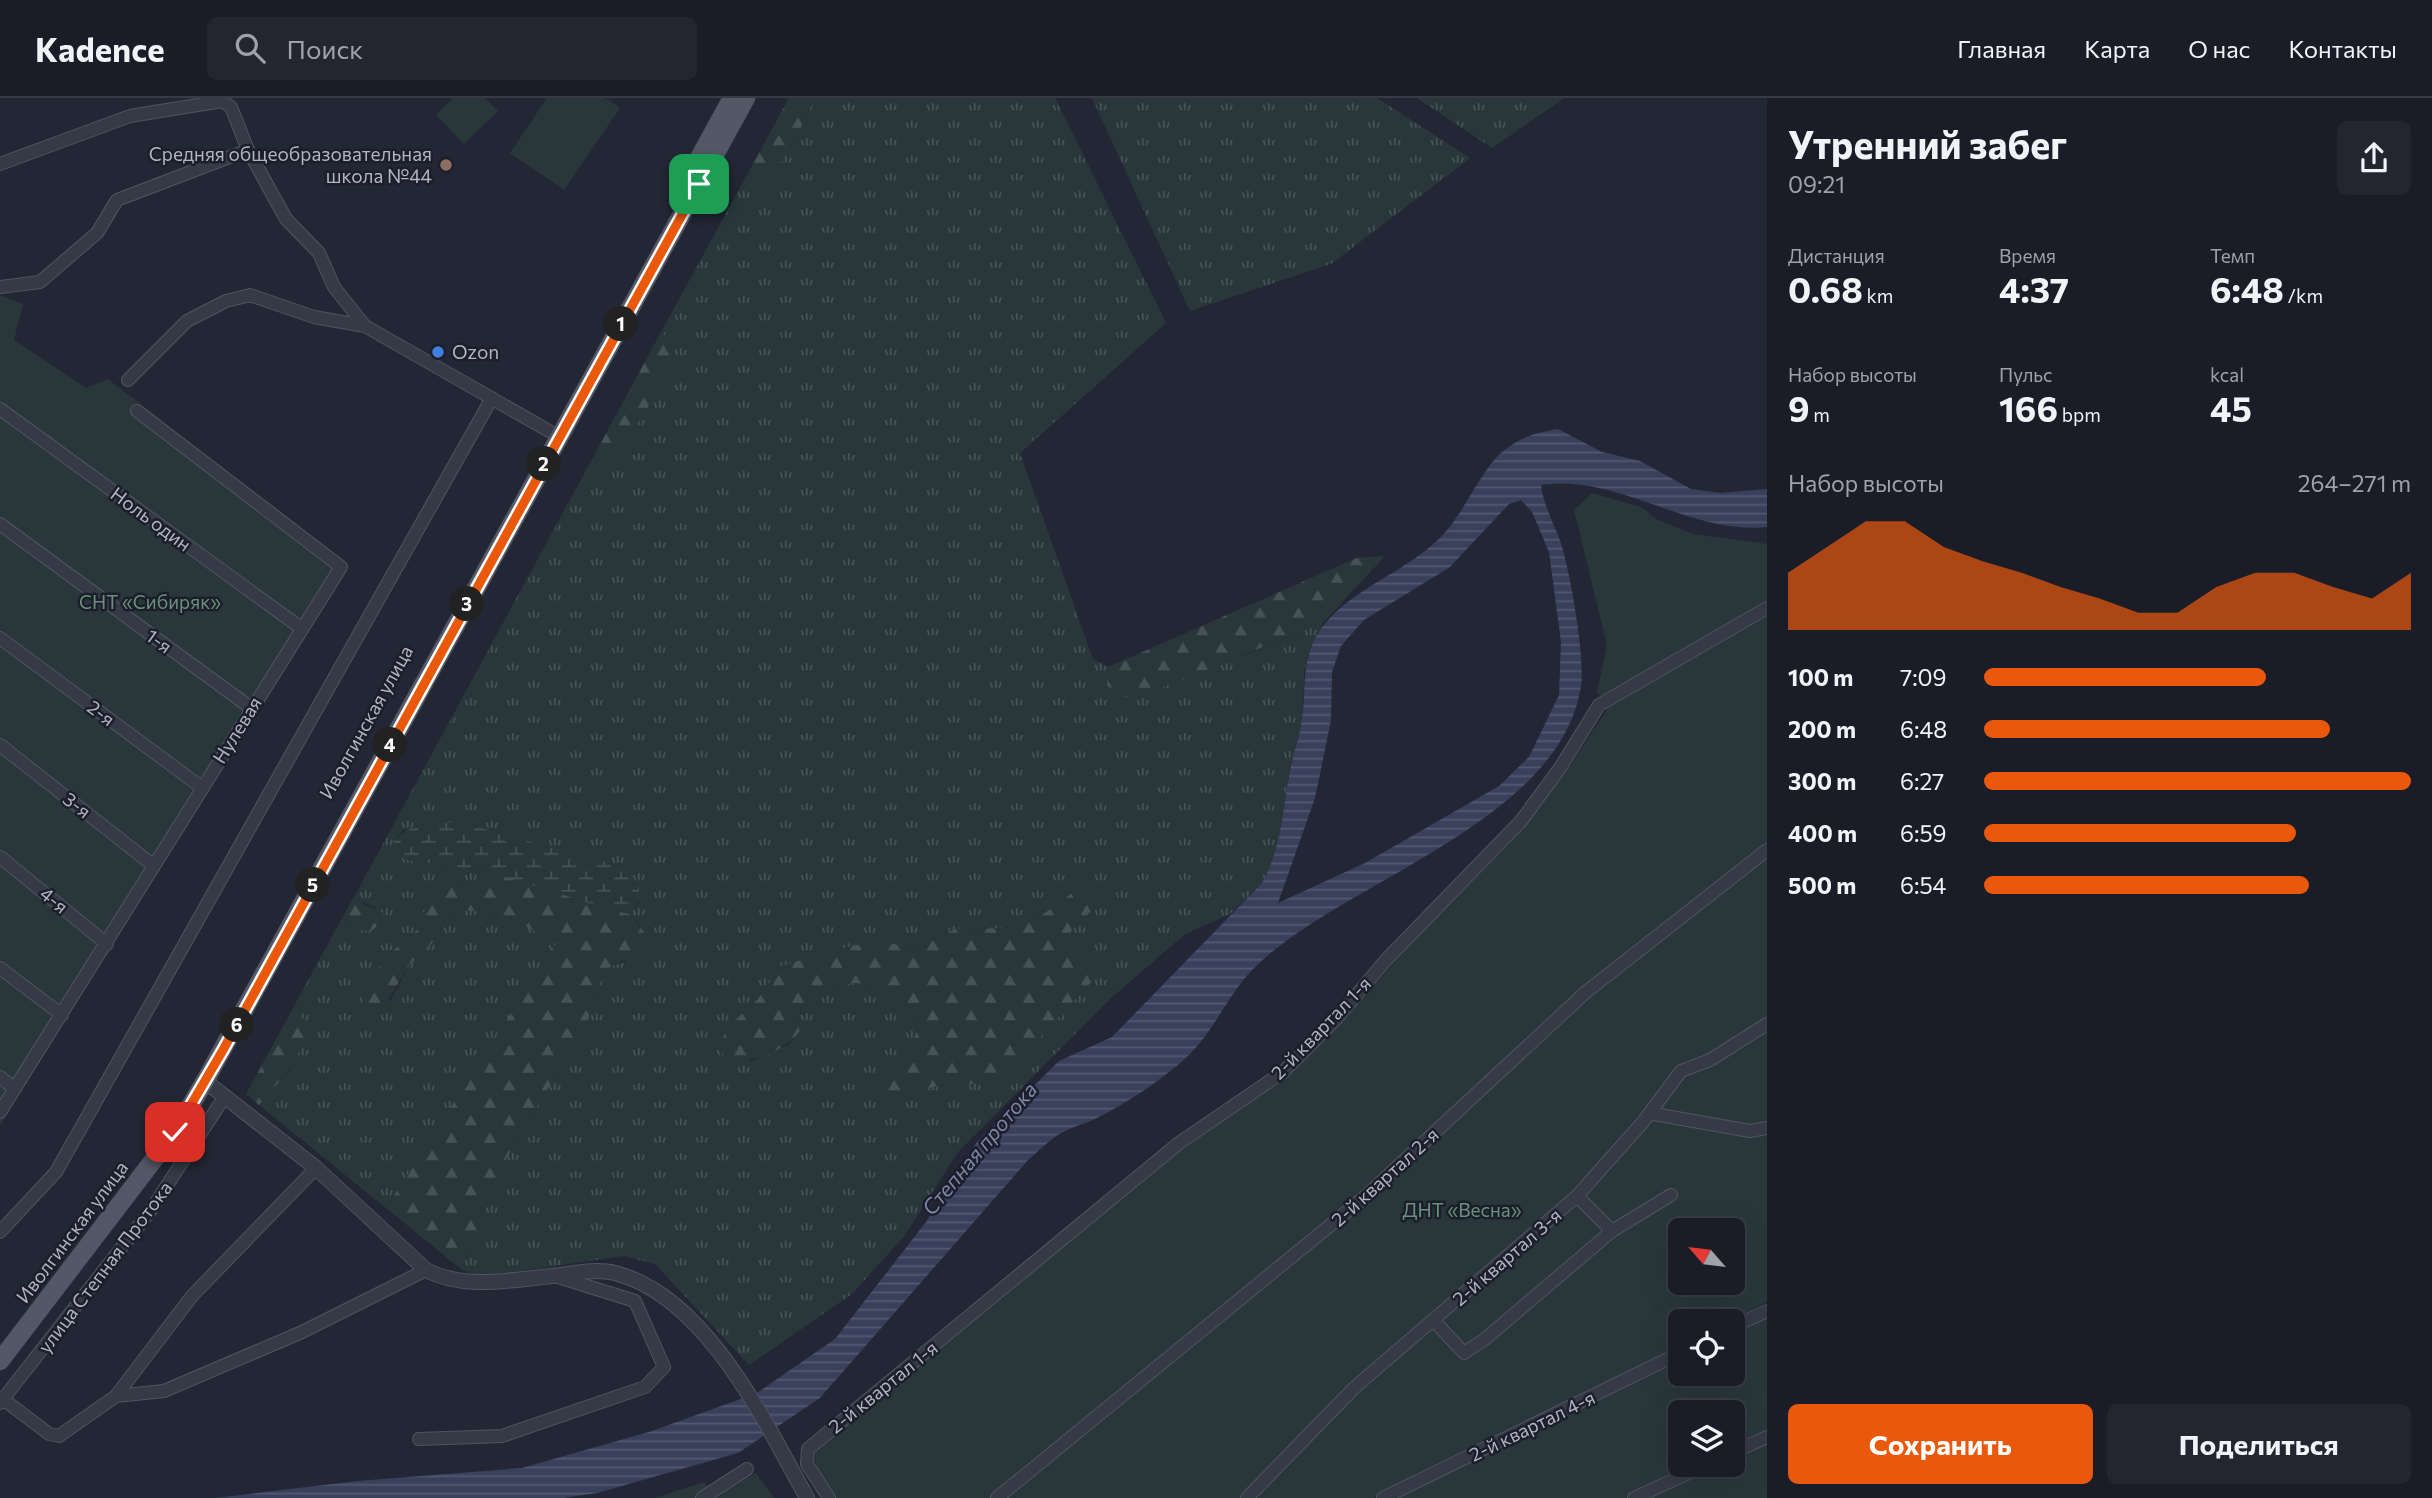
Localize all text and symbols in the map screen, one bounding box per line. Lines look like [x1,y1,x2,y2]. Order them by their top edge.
search box [207,17,697,80]
text: Kadence [35,28,165,69]
icon: search [231,29,269,67]
text: Поиск [287,33,363,64]
text: Главная [1957,34,2046,63]
text: Карта [2084,34,2150,63]
text: О нас [2188,34,2250,63]
text: Контакты [2288,34,2397,63]
text: Утренний забег [1788,120,2067,167]
button: share [2337,121,2411,195]
place label: Средняя общеобразовательная школа №44 [149,142,432,187]
pin [669,154,729,214]
marker: Средняя общеобразовательная школа №44 [438,157,454,173]
icon: arrive [680,165,718,203]
text: 09:21 [1788,170,1845,198]
text: Дистанция [1788,244,1885,267]
text: Время [1999,244,2056,267]
text: Темп [2210,244,2255,267]
text: 0.68 [1788,267,1863,310]
text: 4:37 [1999,267,2069,310]
text: 6:48 [2210,267,2284,310]
text: km [1863,284,1893,307]
text: /km [2284,284,2323,307]
pin: 1 [604,306,638,342]
text: 1 [616,312,625,335]
place label: Ozon [452,340,499,363]
marker: Ozon [430,344,446,360]
text: Набор высоты [1788,363,1917,386]
text: Пульс [1999,363,2053,386]
text: kcal [2210,363,2244,386]
text: 9 [1788,386,1810,429]
text: 166 [1999,386,2058,429]
text: 45 [2210,386,2252,429]
text: m [1810,403,1830,426]
text: bpm [2058,403,2101,426]
pin: 2 [526,446,562,482]
text: 2 [538,452,549,475]
text: Набор высоты [1788,469,1944,497]
text: 264–271 m [2298,469,2411,497]
street label: Ноль один [107,482,196,555]
pin: 3 [449,587,484,622]
park label: СНТ «Сибиряк» [79,590,221,613]
text: 3 [461,592,472,615]
street label: 1-я [142,624,177,658]
street label: Иволгинская улица [314,641,417,802]
text: 100 m [1788,663,1853,691]
text: 7:09 [1900,663,1947,691]
street label: Нулевая [207,692,266,767]
street label: 2-я [83,695,120,730]
text: 200 m [1788,715,1856,743]
text: 6:48 [1900,715,1947,743]
pin: 4 [372,728,408,762]
text: 4 [384,733,395,756]
text: 300 m [1788,767,1856,795]
text: 6:27 [1900,767,1944,795]
street label: 3-я [59,787,96,823]
text: 400 m [1788,819,1857,847]
text: 6:59 [1900,819,1947,847]
pin: 5 [296,868,330,902]
text: 500 m [1788,871,1856,899]
text: 6:54 [1900,871,1946,899]
text: 5 [307,873,318,896]
street label: 4-я [36,881,73,918]
street label: 2-й квартал 1-я [1266,972,1375,1084]
pin: 6 [219,1007,254,1042]
text: 6 [231,1013,242,1036]
water label: Степная протока [916,1077,1042,1219]
pin [145,1102,205,1162]
icon: check [156,1113,194,1151]
street label: 2-й квартал 2-я [1326,1123,1443,1231]
street label: Иволгинская улица [11,1156,132,1307]
street label: улица Степная Протока [33,1176,177,1357]
park label: ДНТ «Весна» [1403,1198,1522,1221]
street label: 2-й квартал 3-я [1448,1203,1566,1310]
north arrow [1668,1218,1745,1295]
map controls [1668,1218,1745,1477]
button: locate [1668,1309,1745,1386]
street label: 2-й квартал 1-я [823,1336,942,1438]
street label: 2-й квартал 4-я [1465,1385,1598,1466]
button: layers [1668,1400,1745,1477]
button: Сохранить [1788,1404,2093,1484]
button: Поделиться [2107,1404,2411,1484]

